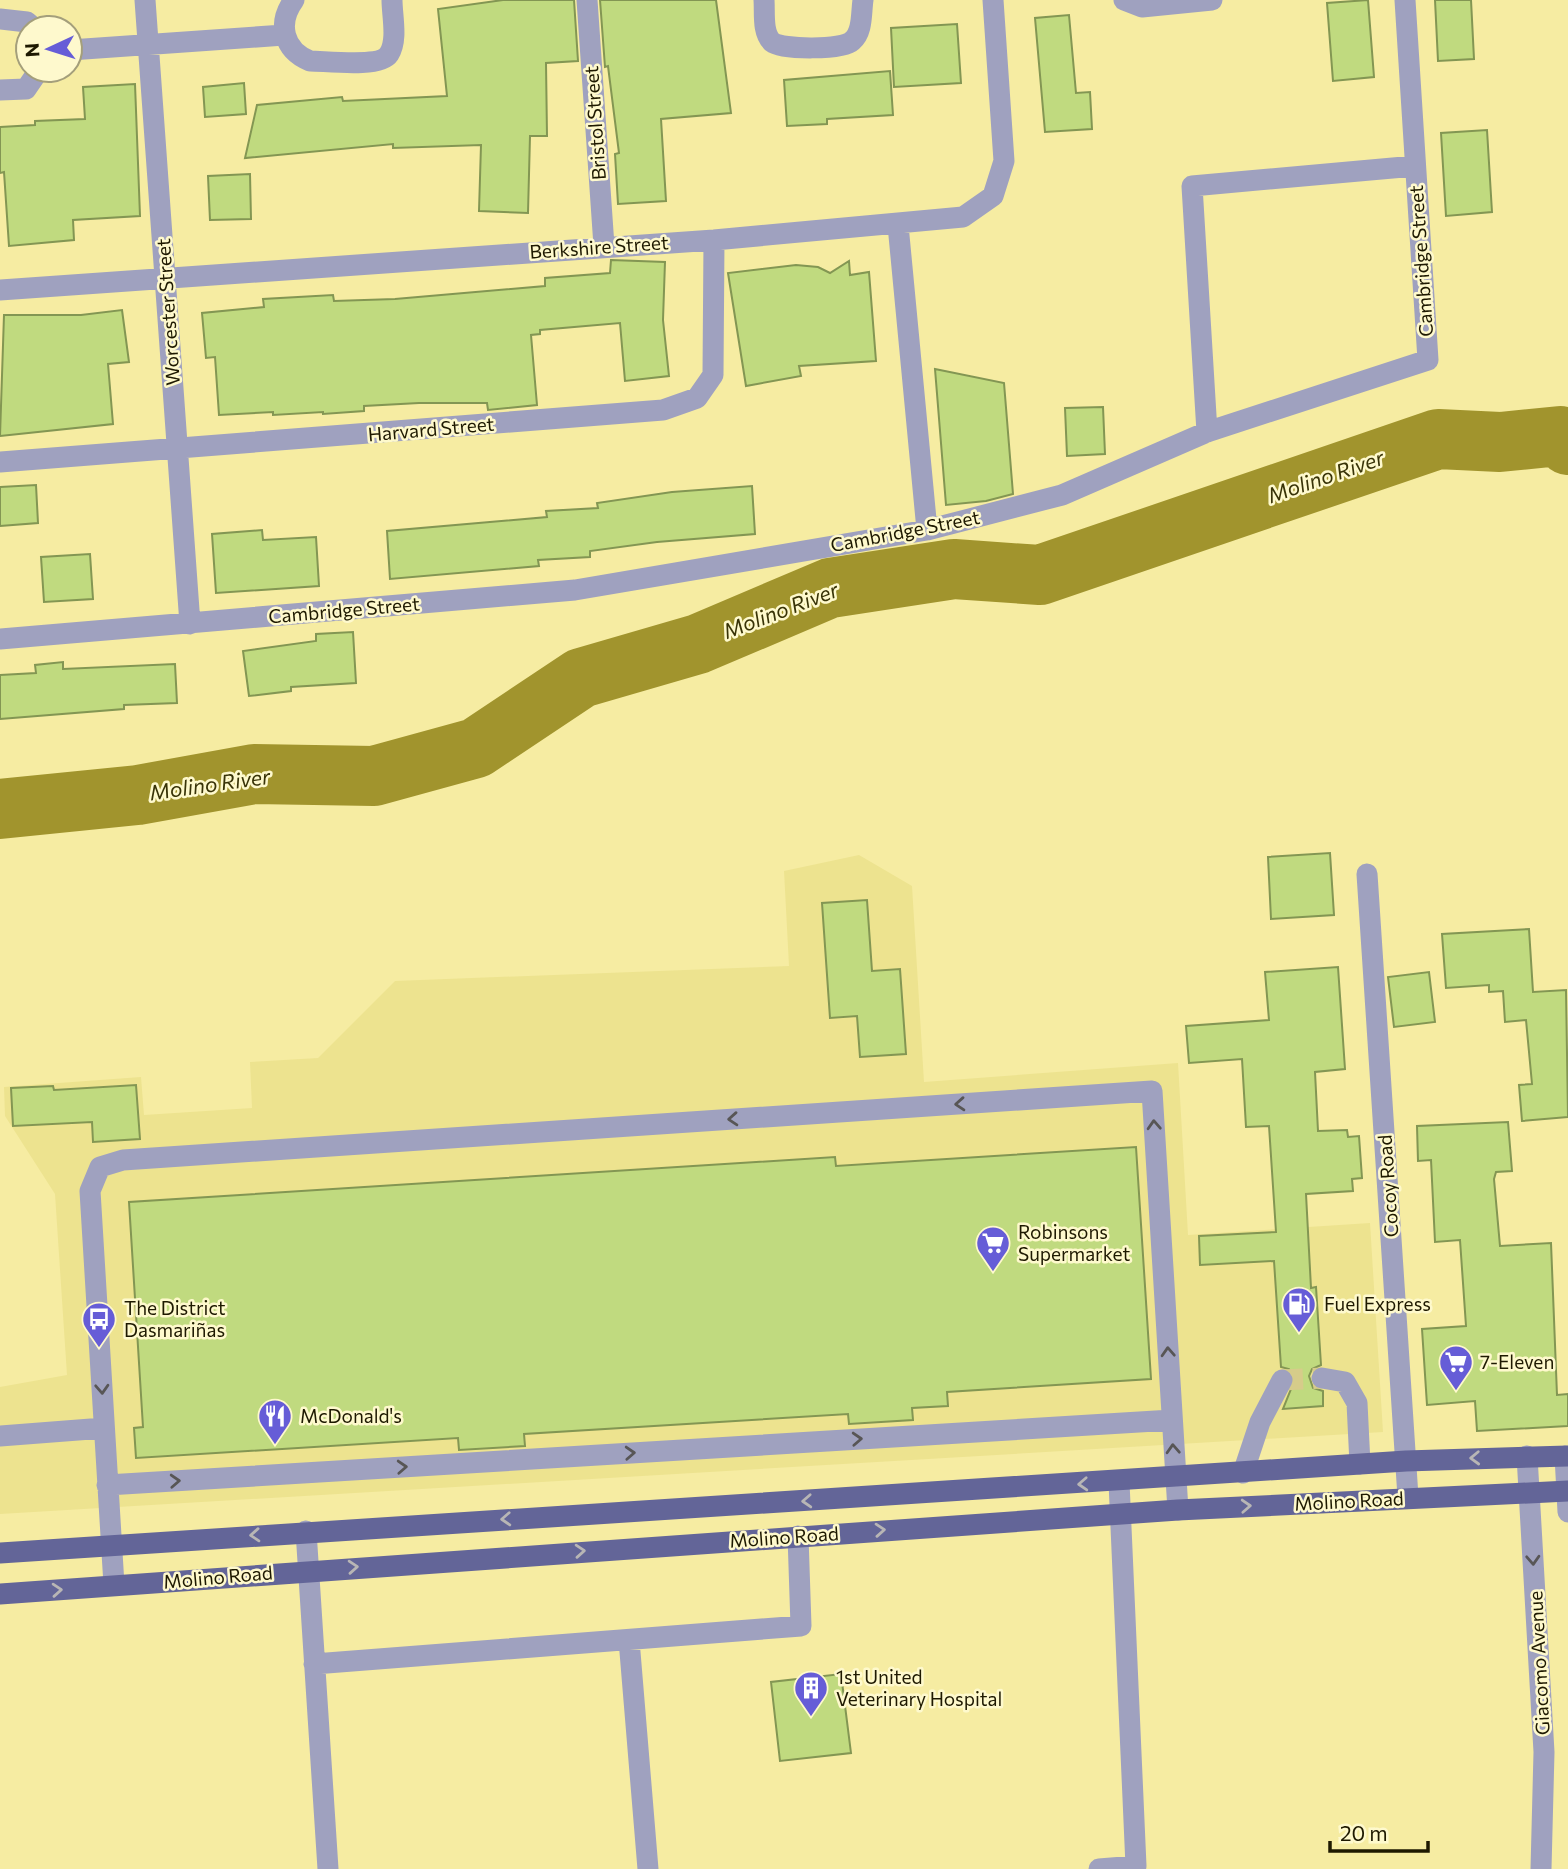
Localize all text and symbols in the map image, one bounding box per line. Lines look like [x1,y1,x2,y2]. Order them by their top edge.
north arrow [14,14,84,84]
text: N [20,42,44,58]
street label: Bristol Street [579,65,610,181]
street label: Cambridge Street [1404,184,1437,337]
street label: Berkshire Street [529,230,669,263]
street label: Worcester Street [151,238,184,386]
street label: Harvard Street [367,412,495,445]
water label: Molino River [1264,444,1388,507]
street label: Cambridge Street [828,505,982,556]
water label: Molino River [719,576,842,643]
street label: Cambridge Street [267,591,421,628]
water label: Molino River [148,763,272,804]
one-way arrow [954,1096,965,1111]
one-way arrow [727,1111,738,1126]
one-way arrow [1147,1119,1162,1130]
street label: Cocoy Road [1372,1134,1403,1238]
place label: Robinsons Supermarket [1018,1220,1130,1265]
supermarket icon: Robinsons Supermarket [974,1224,1012,1273]
fuel station icon: Fuel Express [1280,1285,1318,1334]
place label: Fuel Express [1324,1292,1431,1315]
place label: The District Dasmariñas [124,1296,226,1341]
bus stop icon: The District Dasmariñas [80,1300,118,1349]
supermarket icon: 7-Eleven [1437,1343,1475,1392]
one-way arrow [1160,1346,1175,1357]
place label: 7-Eleven [1480,1350,1554,1373]
one-way arrow [94,1383,109,1394]
restaurant icon: McDonald's [256,1397,294,1446]
place label: McDonald's [300,1404,402,1427]
one-way arrow [851,1432,862,1447]
one-way arrow [1166,1444,1181,1455]
one-way arrow [624,1446,635,1461]
one-way arrow [1470,1451,1481,1466]
one-way arrow [397,1460,408,1475]
one-way arrow [170,1473,181,1488]
one-way arrow [1077,1476,1088,1491]
street label: Molino Road [1294,1486,1404,1515]
one-way arrow [801,1493,812,1508]
one-way arrow [1241,1499,1252,1514]
one-way arrow [500,1511,511,1526]
street label: Molino Road [729,1521,839,1552]
one-way arrow [875,1523,886,1538]
one-way arrow [249,1527,260,1542]
one-way arrow [574,1544,585,1559]
one-way arrow [1525,1555,1540,1566]
one-way arrow [348,1559,359,1574]
street label: Molino Road [162,1560,273,1593]
one-way arrow [52,1583,63,1598]
street label: Giacomo Avenue [1523,1590,1554,1736]
place label: 1st United Veterinary Hospital [836,1665,1002,1710]
building icon: 1st United Veterinary Hospital [792,1669,830,1718]
scale bar [1330,1810,1428,1854]
text: 20 m [1340,1820,1388,1845]

